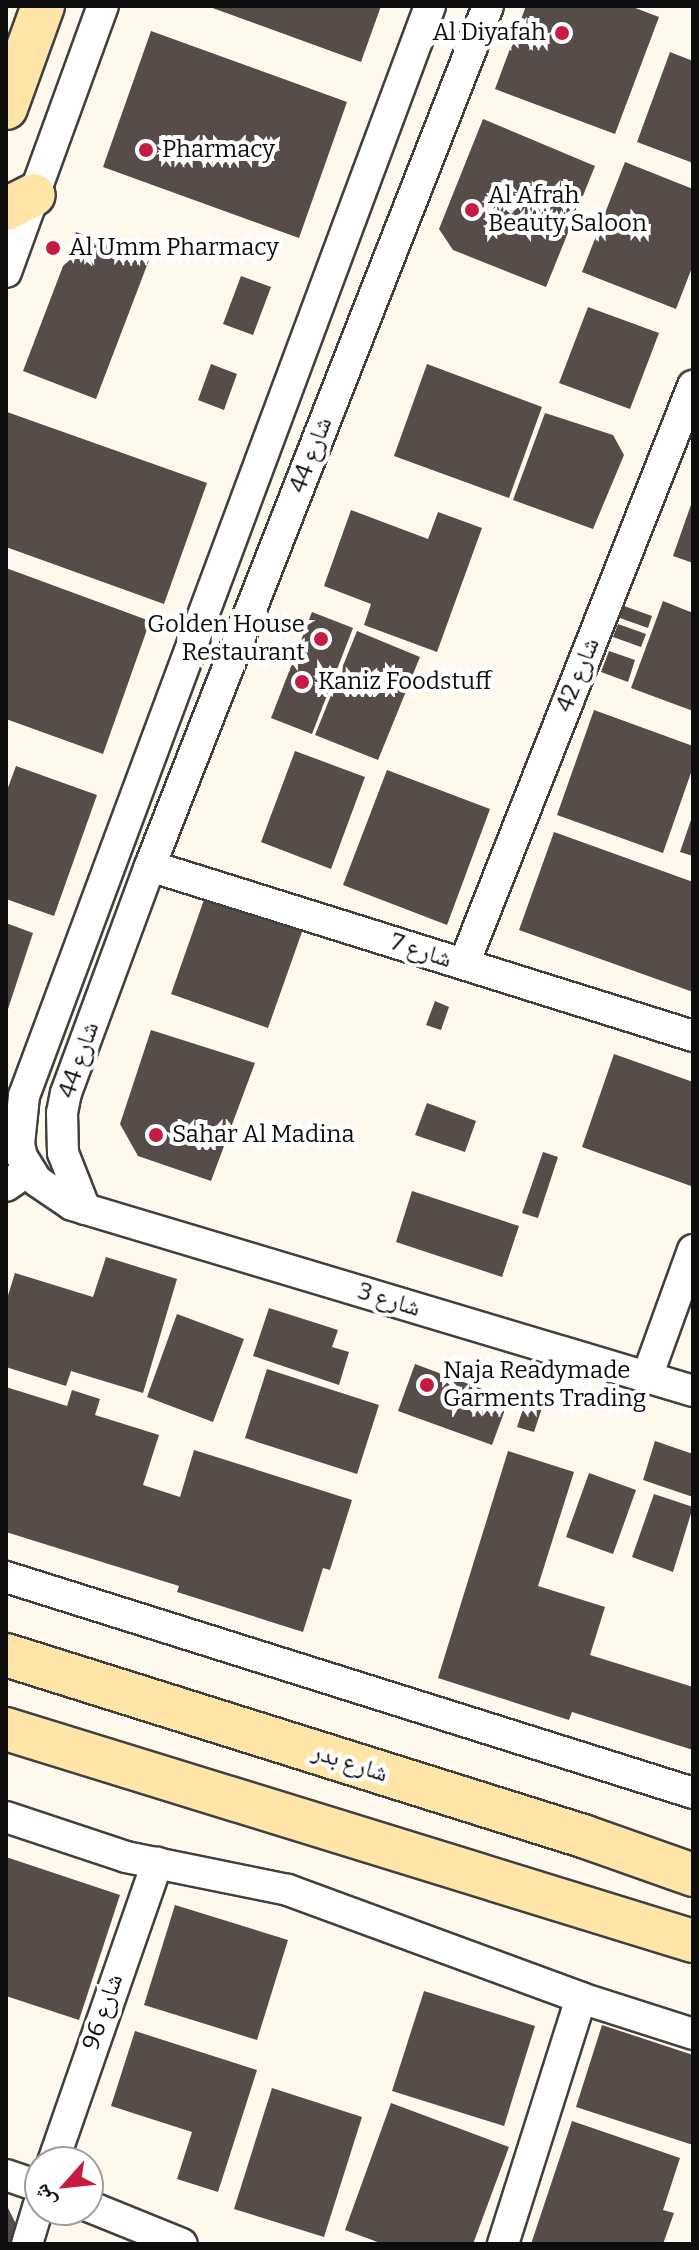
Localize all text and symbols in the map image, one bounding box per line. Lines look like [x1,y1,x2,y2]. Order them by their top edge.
place label: Al Diyafah [432,19,546,47]
marker: Al Diyafah [553,24,571,42]
place label: Pharmacy [162,136,275,164]
marker: Pharmacy [137,141,155,159]
place label: Al Afrah Beauty Saloon [488,182,647,238]
marker: Al Afrah Beauty Saloon [463,201,481,219]
place label: Al Umm Pharmacy [69,234,279,262]
marker: Al Umm Pharmacy [44,239,62,257]
street label: شارع 44 [283,413,339,497]
place label: Golden House Restaurant [147,611,305,667]
marker: Golden House Restaurant [312,630,330,648]
street label: شارع 42 [550,634,606,716]
place label: Kaniz Foodstuff [318,668,491,696]
marker: Kaniz Foodstuff [293,673,311,691]
street label: شارع 7 [387,928,455,974]
street label: شارع 44 [53,1018,105,1102]
place label: Sahar Al Madina [172,1121,355,1149]
marker: Sahar Al Madina [147,1126,165,1144]
street label: شارع 3 [354,1277,424,1323]
place label: Naja Readymade Garments Trading [443,1357,646,1413]
marker: Naja Readymade Garments Trading [418,1376,436,1394]
street label: شارع بدر [309,1737,391,1789]
street label: شارع 96 [77,1970,129,2054]
north arrow [24,2146,104,2226]
text: ش [27,2180,61,2213]

